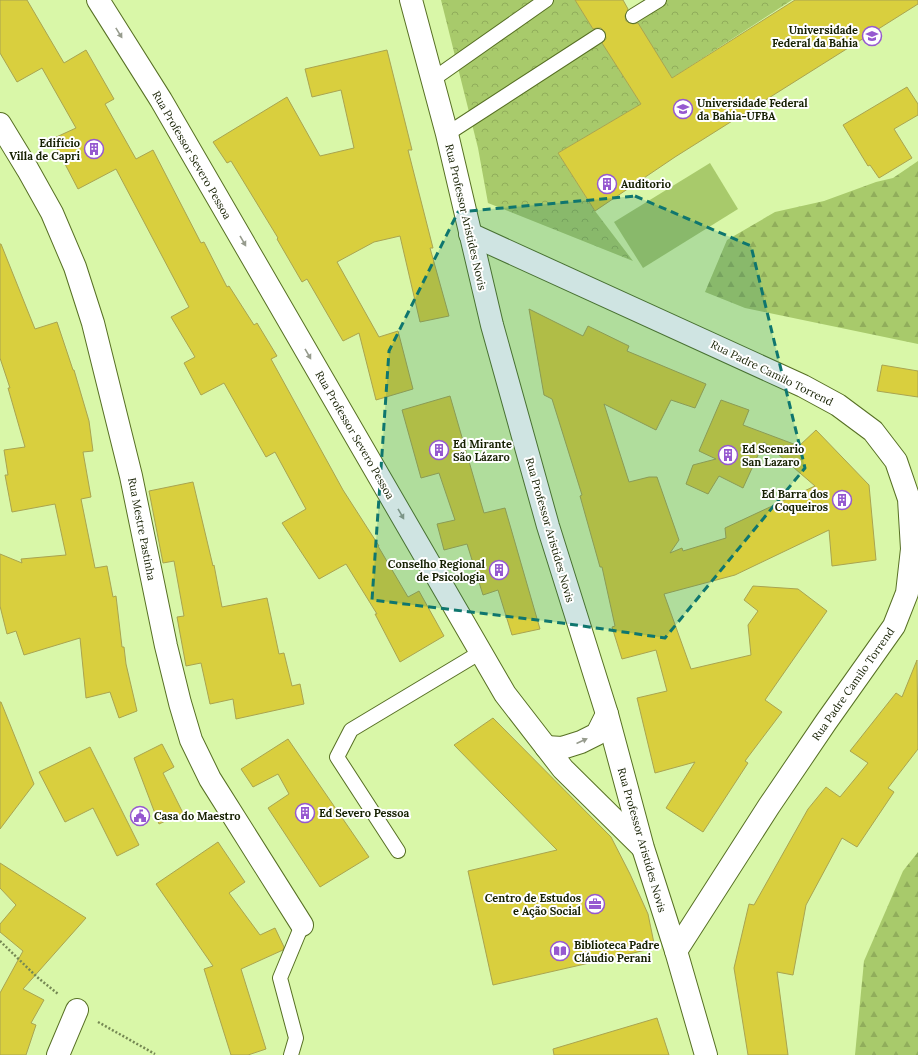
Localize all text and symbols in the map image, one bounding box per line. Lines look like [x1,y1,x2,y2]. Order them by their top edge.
place label: Universidade Federal da Bahia [772,23,858,50]
school or university icon: Universidade Federal da Bahia [861,25,883,47]
one-way arrow [115,28,123,38]
street label: Rua Professor Severo Pessoa [149,88,235,222]
place label: Universidade Federal da Bahia-UFBA [697,96,808,123]
school or university icon: Universidade Federal da Bahia-UFBA [672,98,694,120]
place label: Edifício Villa de Capri [9,136,80,163]
building icon: Edifício Villa de Capri [83,138,105,160]
street label: Rua Professor Aristides Novis [442,142,490,292]
building icon: Auditorio [596,173,618,195]
place label: Auditorio [621,177,671,191]
one-way arrow [239,235,246,247]
street label: Rua Padre Camilo Torrend [708,337,836,409]
one-way arrow [304,348,311,360]
street label: Rua Professor Severo Pessoa [312,368,398,502]
place label: Ed Mirante São Lázaro [453,437,512,464]
building icon: Ed Mirante São Lázaro [428,439,450,461]
place label: Ed Scenario San Lazaro [742,442,804,469]
building icon: Ed Scenario San Lazaro [717,444,739,466]
street label: Rua Professor Aristides Novis [523,456,577,604]
street label: Rua Mestre Pastinha [125,476,159,582]
place label: Ed Barra dos Coqueiros [761,487,828,514]
building icon: Ed Barra dos Coqueiros [831,489,853,511]
one-way arrow [398,508,405,520]
place label: Conselho Regional de Psicologia [388,557,486,584]
building icon: Conselho Regional de Psicologia [488,559,510,581]
street label: Rua Padre Camilo Torrend [809,624,898,743]
one-way arrow [577,738,588,744]
street label: Rua Professor Aristides Novis [615,766,669,914]
building icon: Ed Severo Pessoa [294,802,316,824]
public building icon: Casa do Maestro [129,805,151,827]
place label: Ed Severo Pessoa [319,806,409,820]
place label: Casa do Maestro [154,809,241,823]
place label: Centro de Estudos e Ação Social [485,891,582,918]
office icon: Centro de Estudos e Ação Social [584,893,606,915]
place label: Biblioteca Padre Cláudio Perani [574,938,659,965]
library icon: Biblioteca Padre Cláudio Perani [549,940,571,962]

